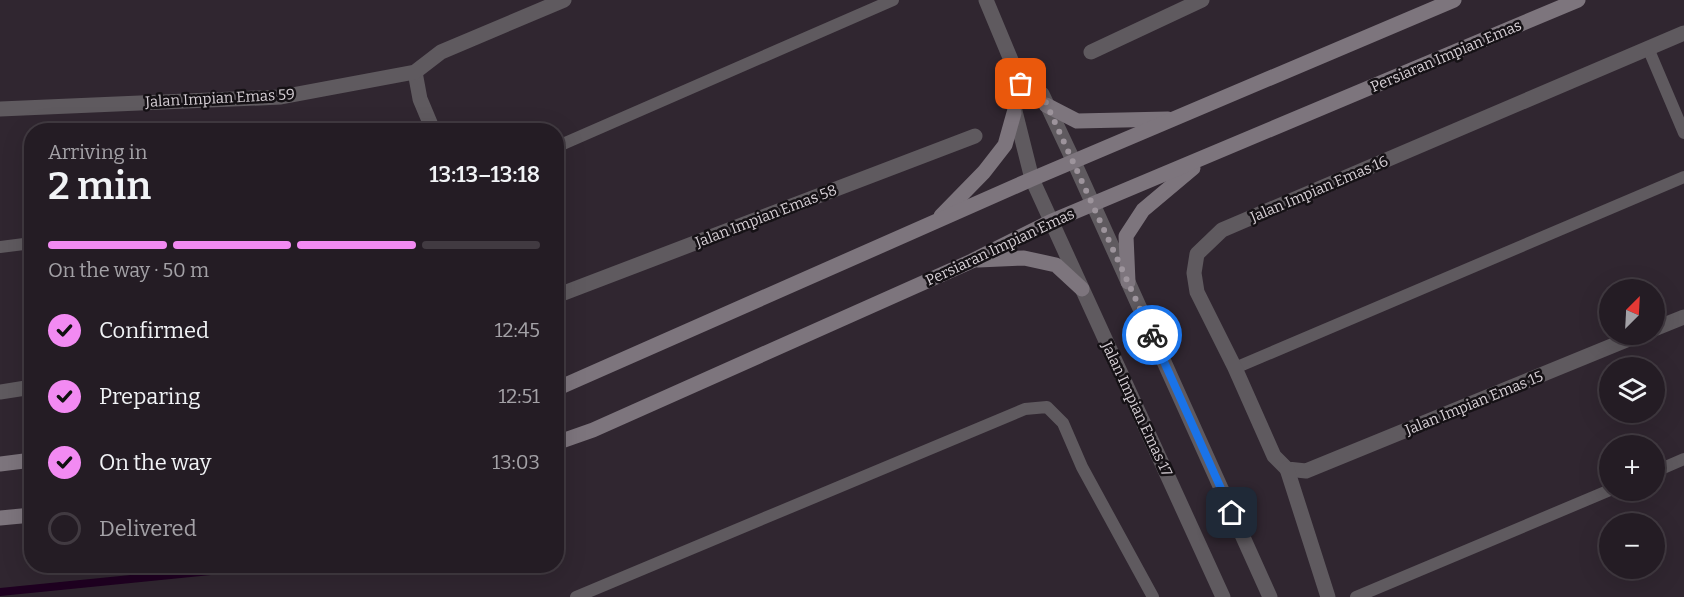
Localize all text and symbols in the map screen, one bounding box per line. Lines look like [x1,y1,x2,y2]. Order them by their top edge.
street label: Persiaran Impian Emas [1368,16,1524,96]
pin [995,58,1046,109]
icon: bag [1004,67,1037,100]
street label: Jalan Impian Emas 59 [144,85,295,111]
text: Arriving in [48,140,147,164]
street label: Jalan Impian Emas 16 [1246,152,1391,227]
text: 13:13–13:18 [429,161,540,188]
text: 2 min [48,163,151,209]
street label: Jalan Impian Emas 58 [692,181,839,252]
street label: Persiaran Impian Emas [923,205,1077,289]
text: On the way · 50 m [48,258,209,282]
north arrow [1599,279,1665,345]
map controls [1599,279,1665,579]
courier [1122,305,1182,365]
icon: check [48,314,81,347]
text: Confirmed [99,317,209,344]
text: 12:45 [494,318,540,342]
icon: bike [1136,319,1169,352]
street label: Jalan Impian Emas 17 [1097,338,1176,480]
button: layers [1599,357,1665,423]
street label: Jalan Impian Emas 15 [1401,367,1546,439]
icon: check [48,380,81,413]
text: Preparing [99,383,201,410]
text: 12:51 [498,384,540,408]
button: + [1599,435,1665,501]
icon: check [48,446,81,479]
text: On the way [99,449,211,476]
text: 13:03 [492,450,540,474]
pin [1206,487,1257,538]
icon: home [1215,496,1248,529]
button: − [1599,513,1665,579]
text: Delivered [99,515,197,542]

